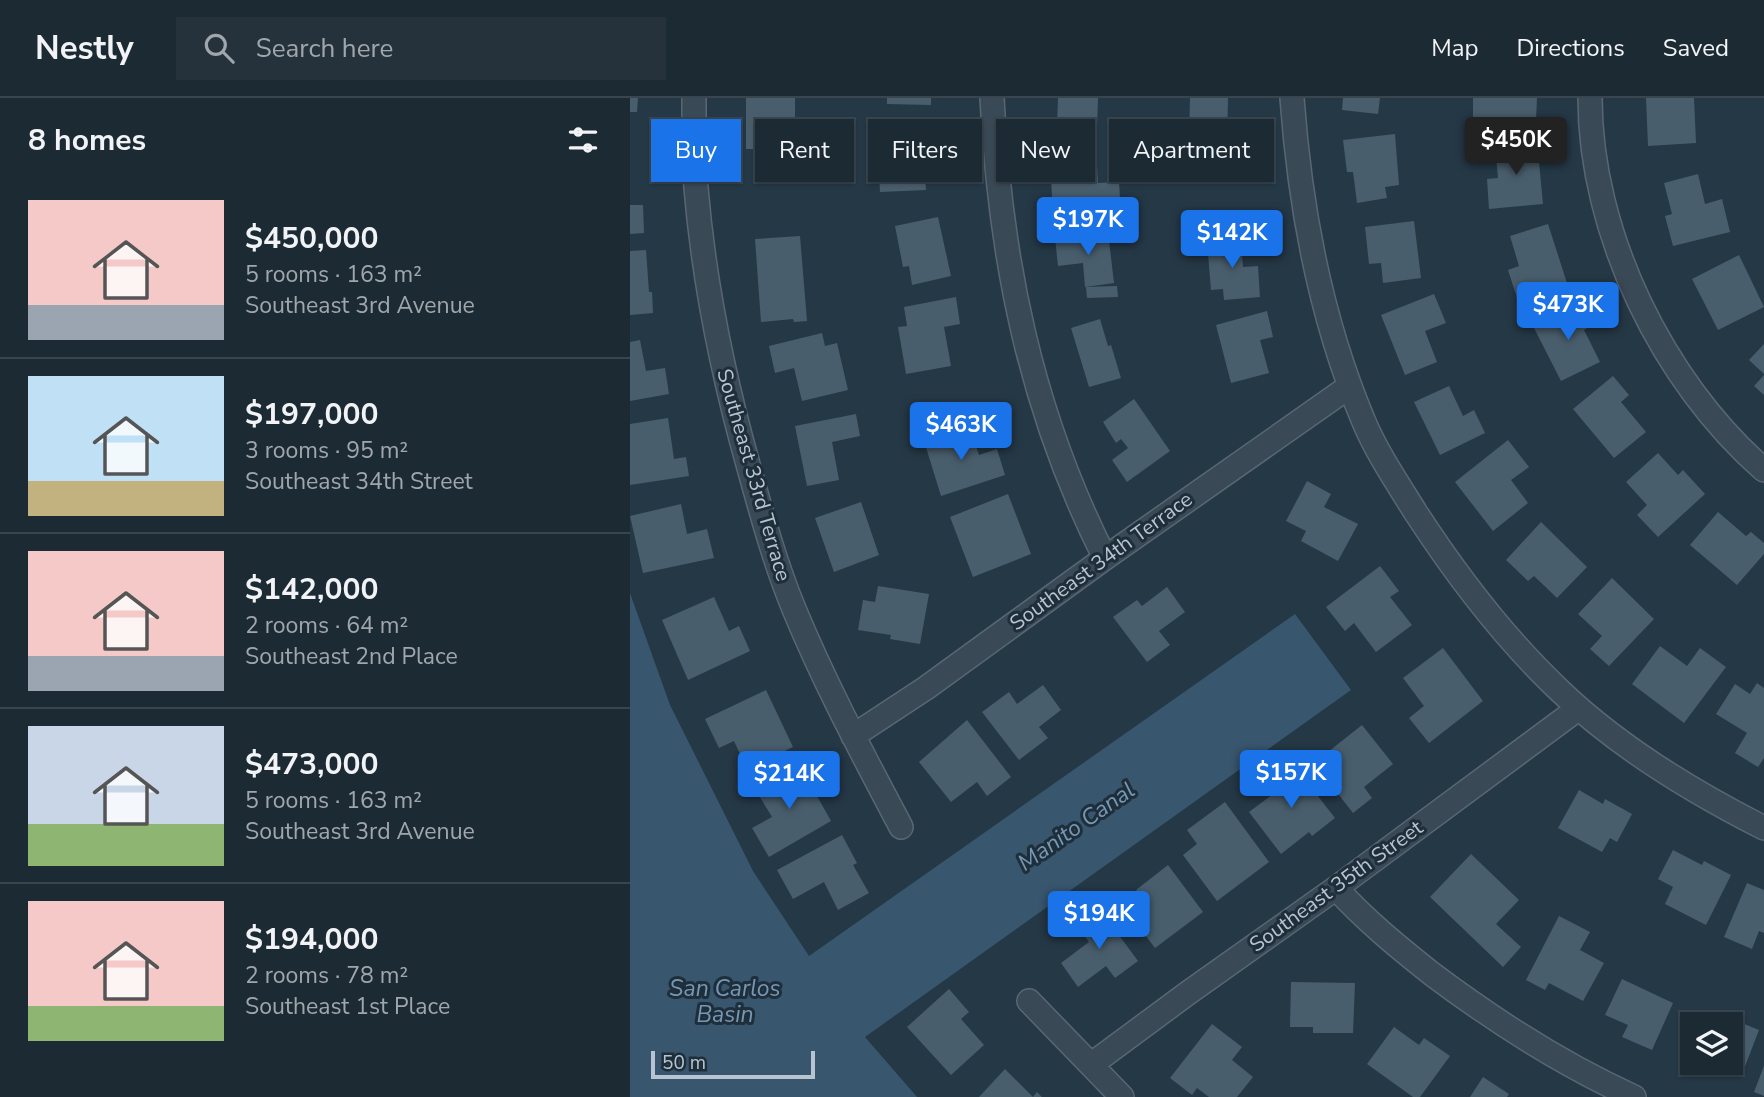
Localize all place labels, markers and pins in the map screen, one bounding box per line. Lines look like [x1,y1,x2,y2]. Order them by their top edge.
pin: $450K [1467,118,1565,177]
pin: $197K [1039,198,1137,257]
pin: $142K [1183,211,1281,270]
pin: $473K [1519,282,1617,342]
pin: $463K [912,402,1010,462]
pin: $157K [1242,750,1340,810]
pin: $214K [740,752,838,811]
pin: $194K [1050,892,1148,951]

